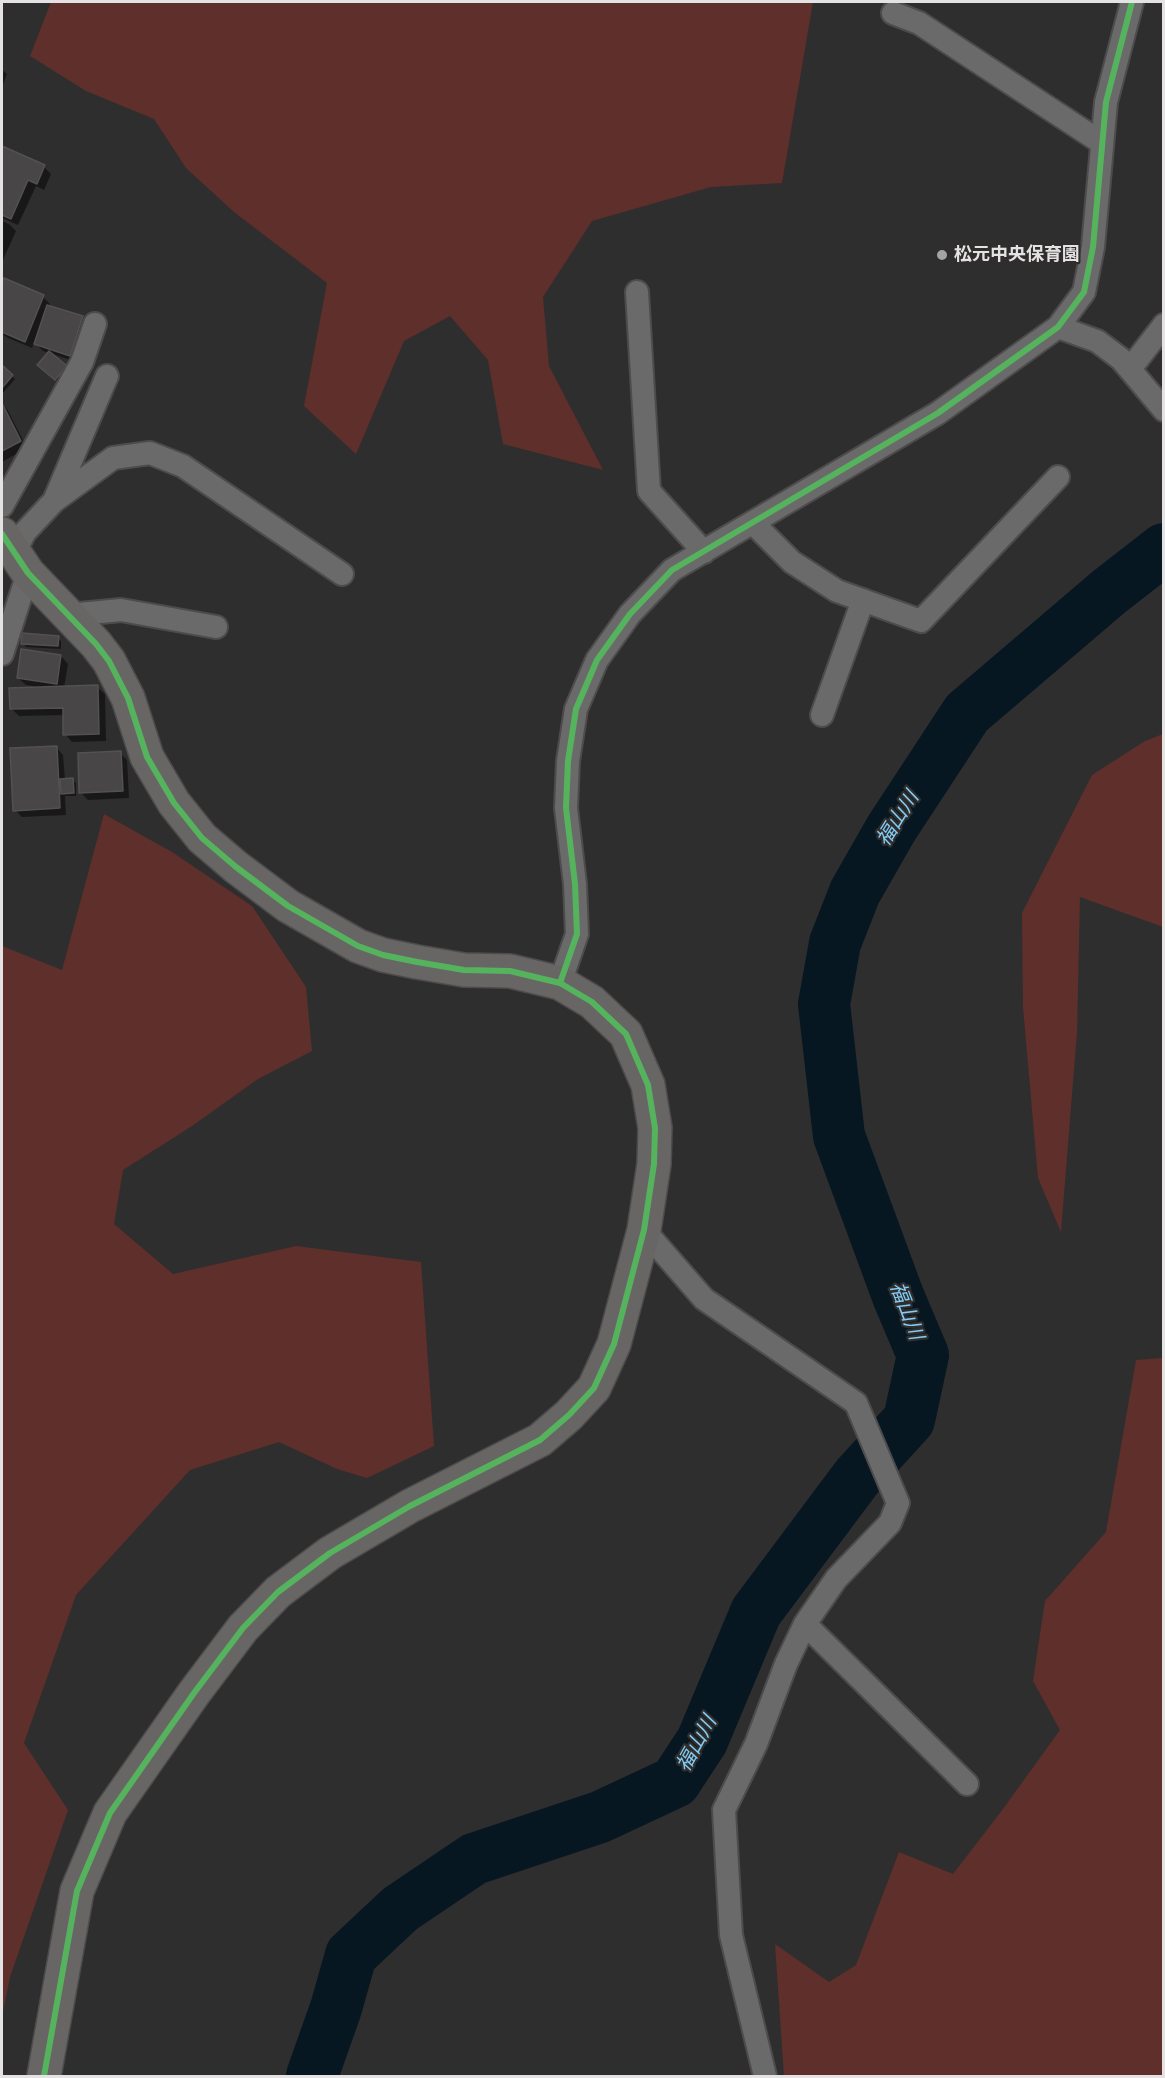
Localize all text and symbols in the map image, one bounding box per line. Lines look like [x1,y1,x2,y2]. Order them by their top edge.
place label: 松元中央保育園 [954,244,1080,266]
marker: 松元中央保育園 [935,248,949,262]
water label: 福山川 [872,787,924,851]
water label: 福山川 [884,1279,928,1343]
water label: 福山川 [672,1712,722,1776]

